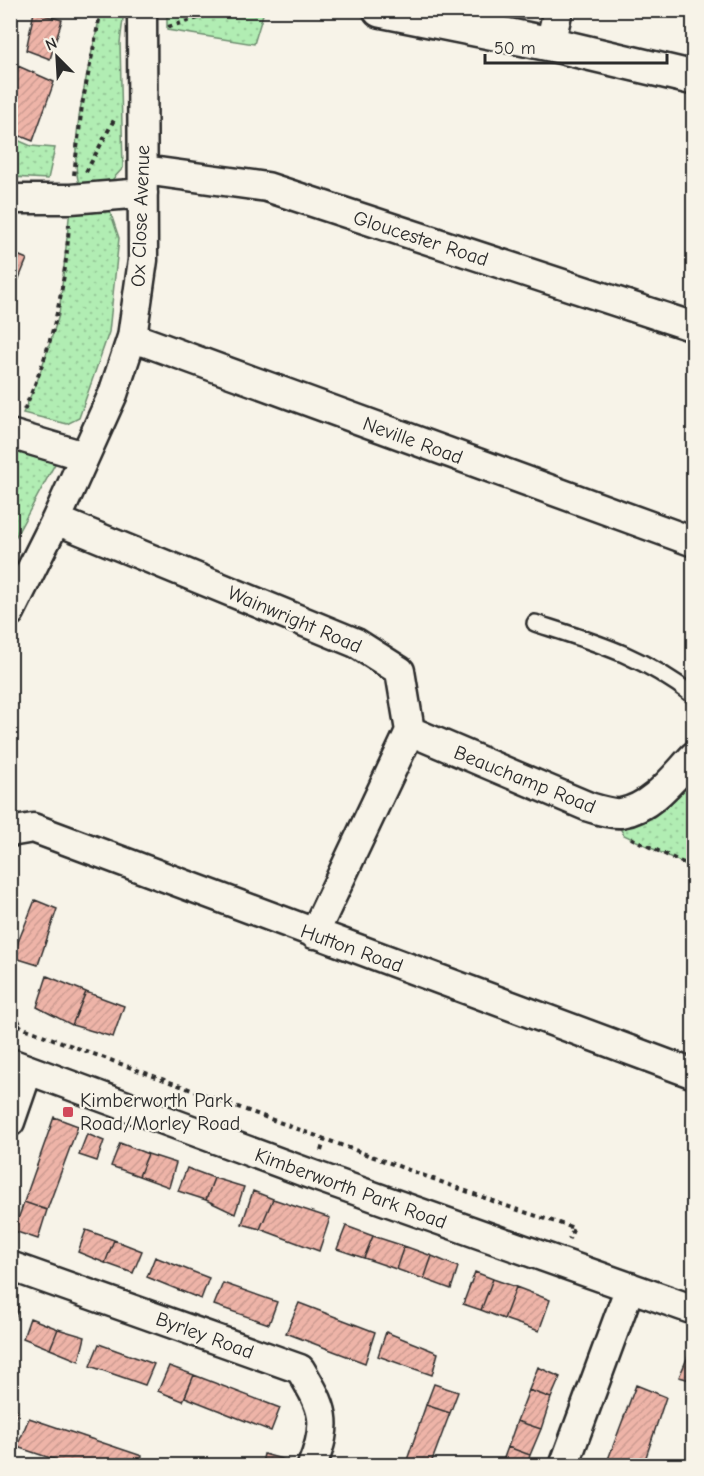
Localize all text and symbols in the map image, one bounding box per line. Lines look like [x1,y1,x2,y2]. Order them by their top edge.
north arrow [27,27,87,87]
scale bar [485,27,666,65]
text: N [43,34,60,55]
text: 50 m [494,38,536,59]
street label: Ox Close Avenue [127,145,154,287]
street label: Gloucester Road [351,206,491,271]
street label: Neville Road [360,412,466,469]
street label: Wainwright Road [224,581,365,658]
street label: Beauchamp Road [451,741,599,818]
street label: Hutton Road [298,919,406,978]
place label: Kimberworth Park Road/Morley Road [80,1089,240,1135]
marker: Kimberworth Park Road/Morley Road [61,1105,75,1119]
street label: Kimberworth Park Road [252,1143,450,1234]
street label: Byrley Road [153,1307,257,1364]

